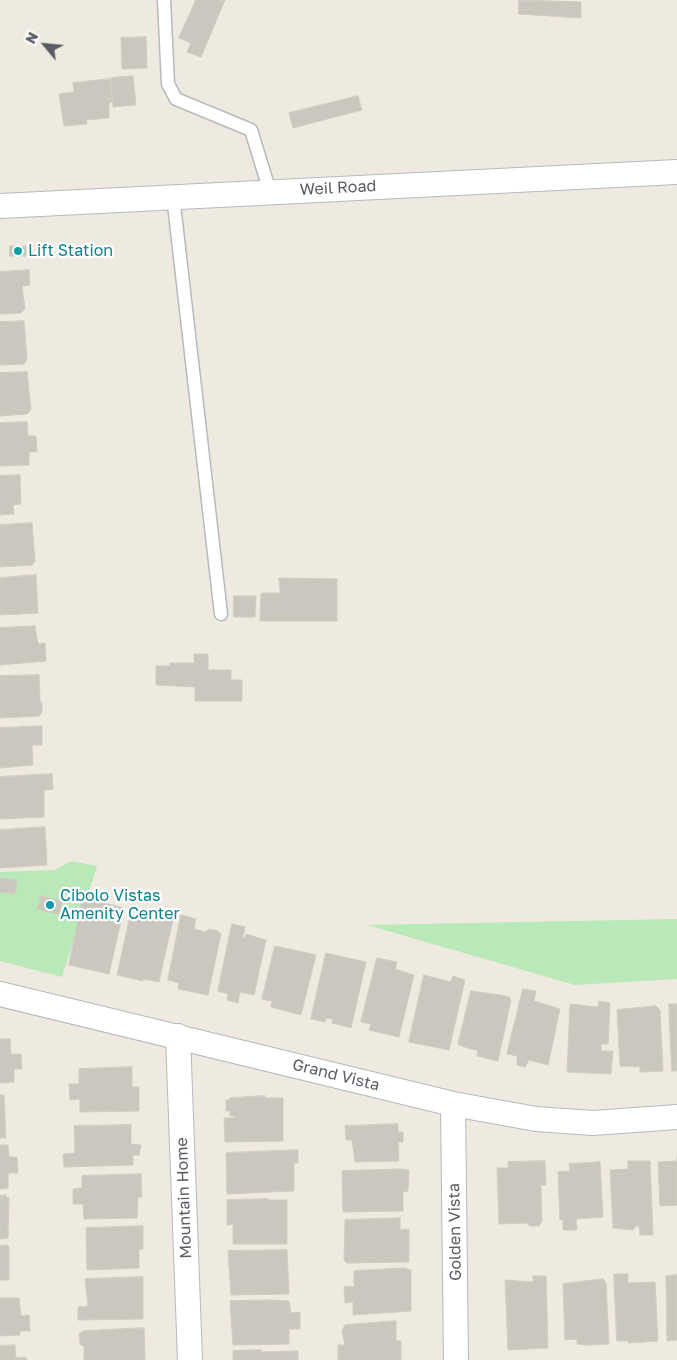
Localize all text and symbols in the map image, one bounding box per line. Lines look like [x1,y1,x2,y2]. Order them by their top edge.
north arrow [20,20,70,70]
text: N [21,29,41,46]
street label: Weil Road [299,176,377,200]
place label: Lift Station [28,241,113,261]
marker: Lift Station [12,245,24,257]
place label: Cibolo Vistas Amenity Center [60,886,180,924]
marker: Cibolo Vistas Amenity Center [44,899,56,911]
street label: Grand Vista [290,1055,382,1095]
street label: Mountain Home [172,1137,196,1259]
street label: Golden Vista [445,1183,465,1281]

